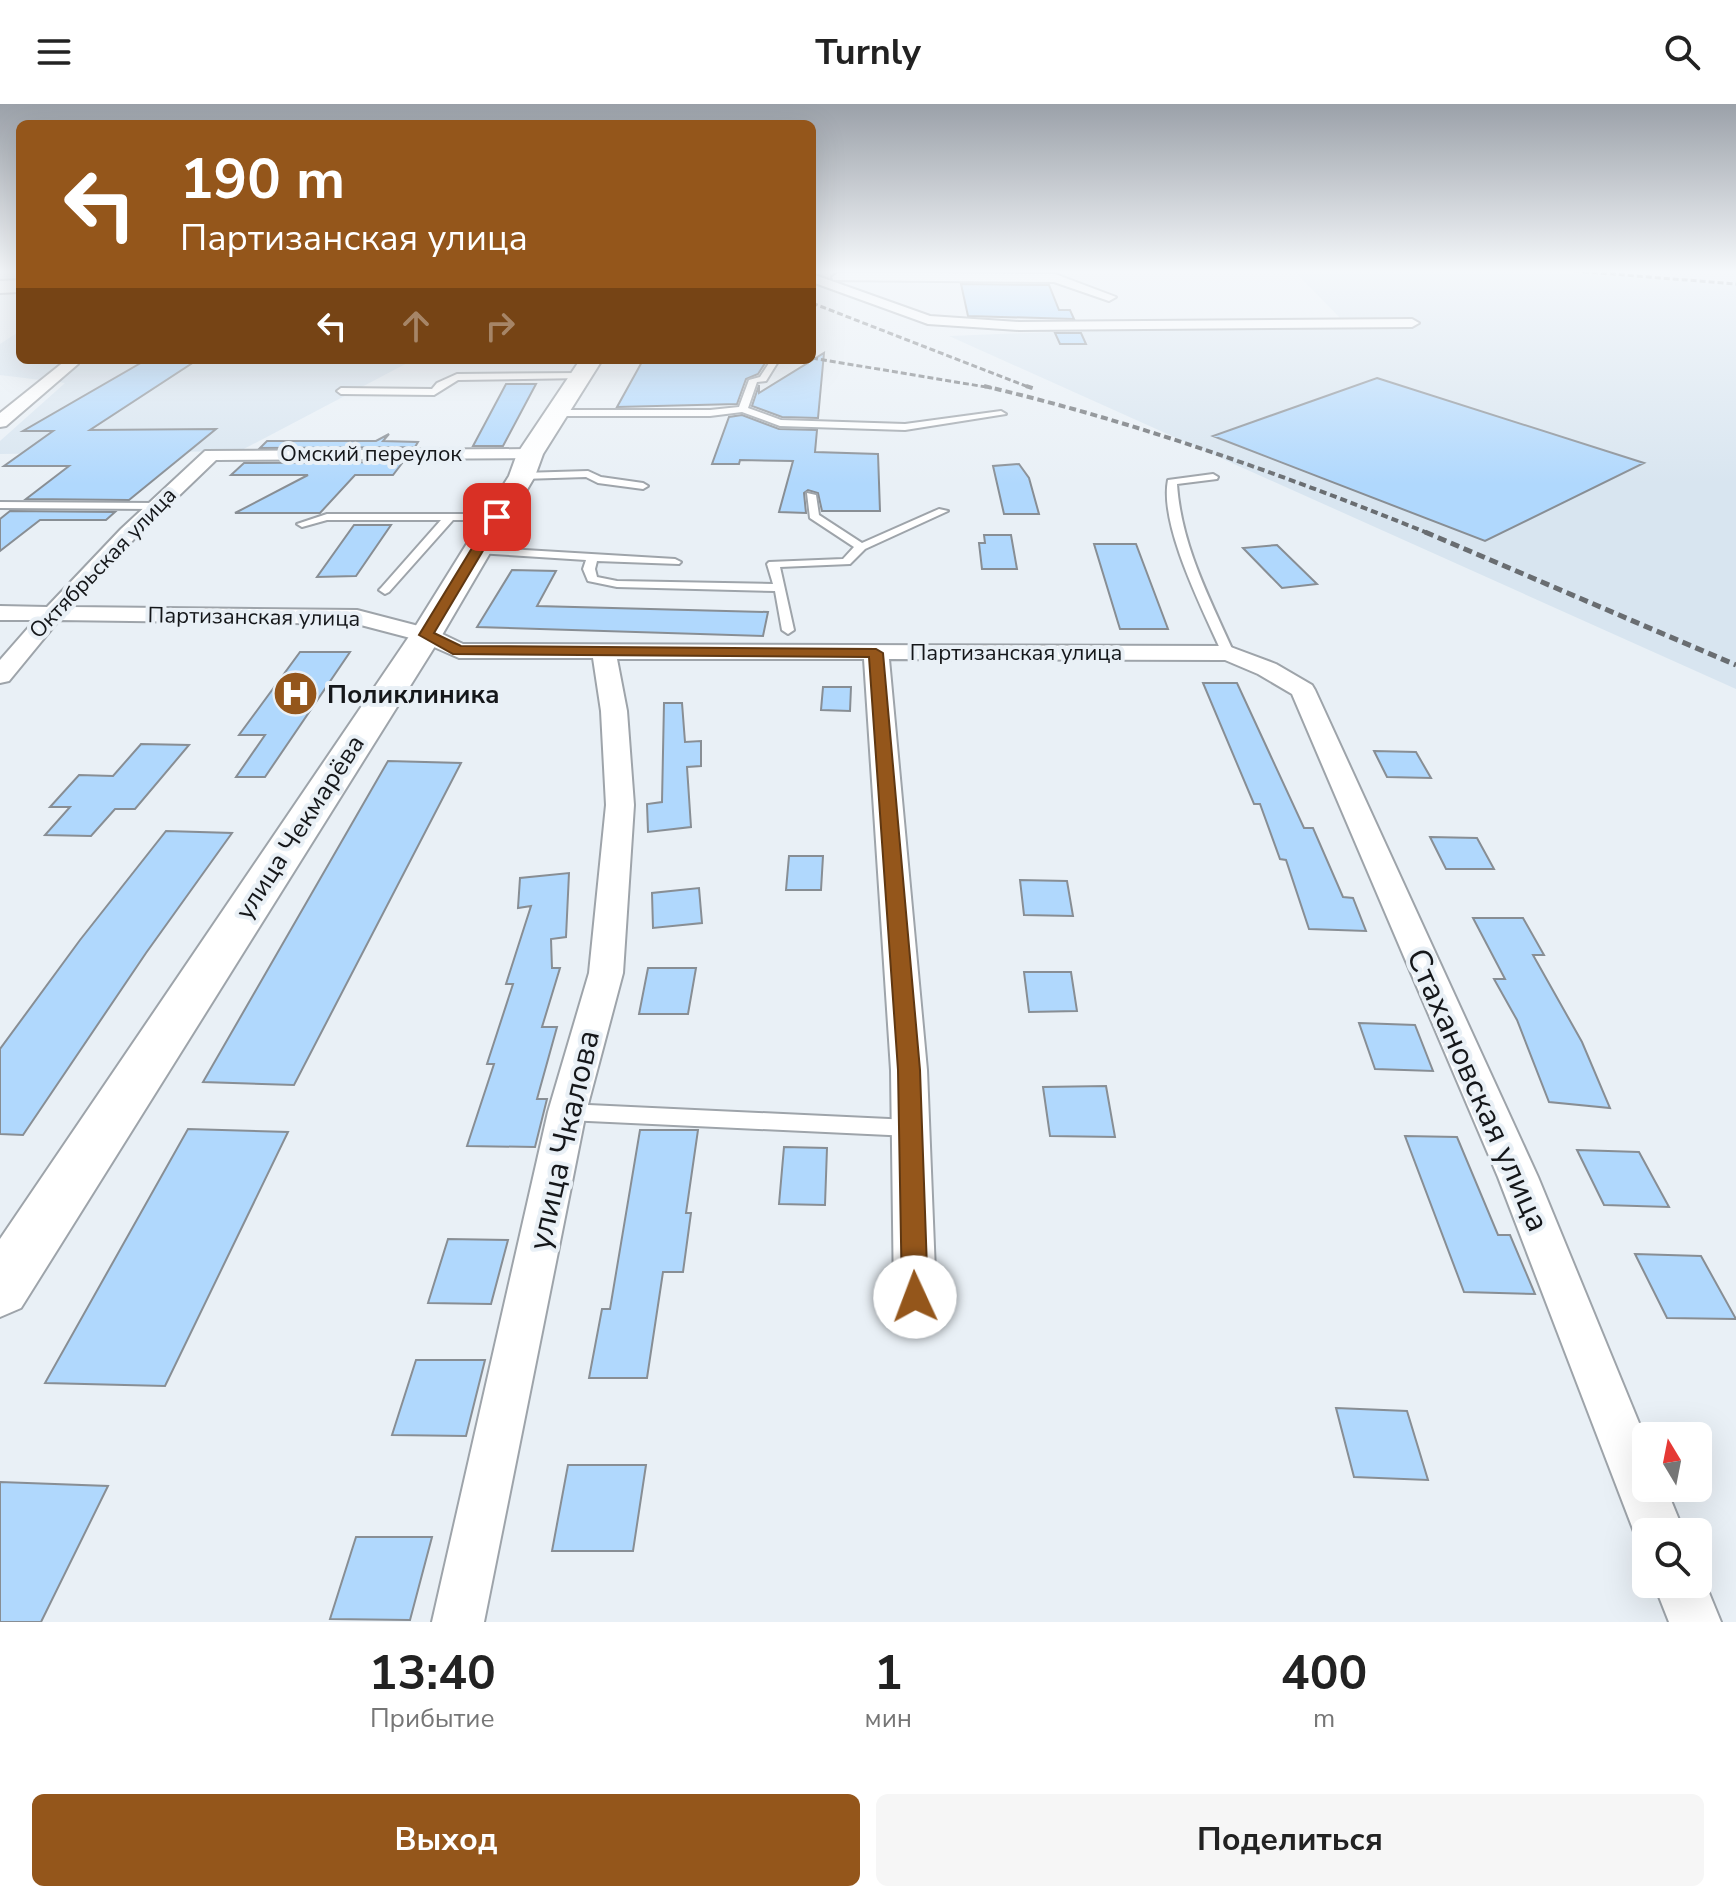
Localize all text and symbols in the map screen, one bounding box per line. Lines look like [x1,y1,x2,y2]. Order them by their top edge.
text: Turnly [815,28,921,77]
icon: menu [32,30,76,74]
icon: search [1660,30,1704,74]
text: 190 m [180,141,345,218]
icon: left [48,152,152,256]
text: Партизанская улица [180,214,528,263]
icon: left [310,304,354,348]
icon: ahead [394,304,438,348]
icon: right [478,304,522,348]
street label: Омский переулок [280,439,462,469]
street label: Октябрьская улица [23,481,183,645]
pin [463,483,531,551]
icon: arrive [475,495,519,539]
street label: Партизанская улица [147,600,361,634]
street label: Партизанская улица [910,638,1122,668]
hospital icon: Поликлиника [272,670,320,718]
place label: Поликлиника [327,677,500,712]
street label: улица Чекмарёва [227,728,373,926]
street label: Стахановская улица [1396,942,1560,1238]
street label: улица Чкалова [518,1026,610,1254]
position arrow [873,1255,957,1339]
north arrow [1632,1422,1712,1502]
map controls [1632,1422,1712,1598]
button: search [1632,1518,1712,1598]
text: 13:40 [369,1640,496,1706]
text: 1 [874,1640,903,1706]
text: 400 [1281,1640,1367,1706]
text: Прибытие [370,1701,495,1736]
text: мин [865,1701,912,1736]
text: m [1313,1701,1335,1736]
button: Выход [32,1794,860,1886]
button: Поделиться [876,1794,1704,1886]

